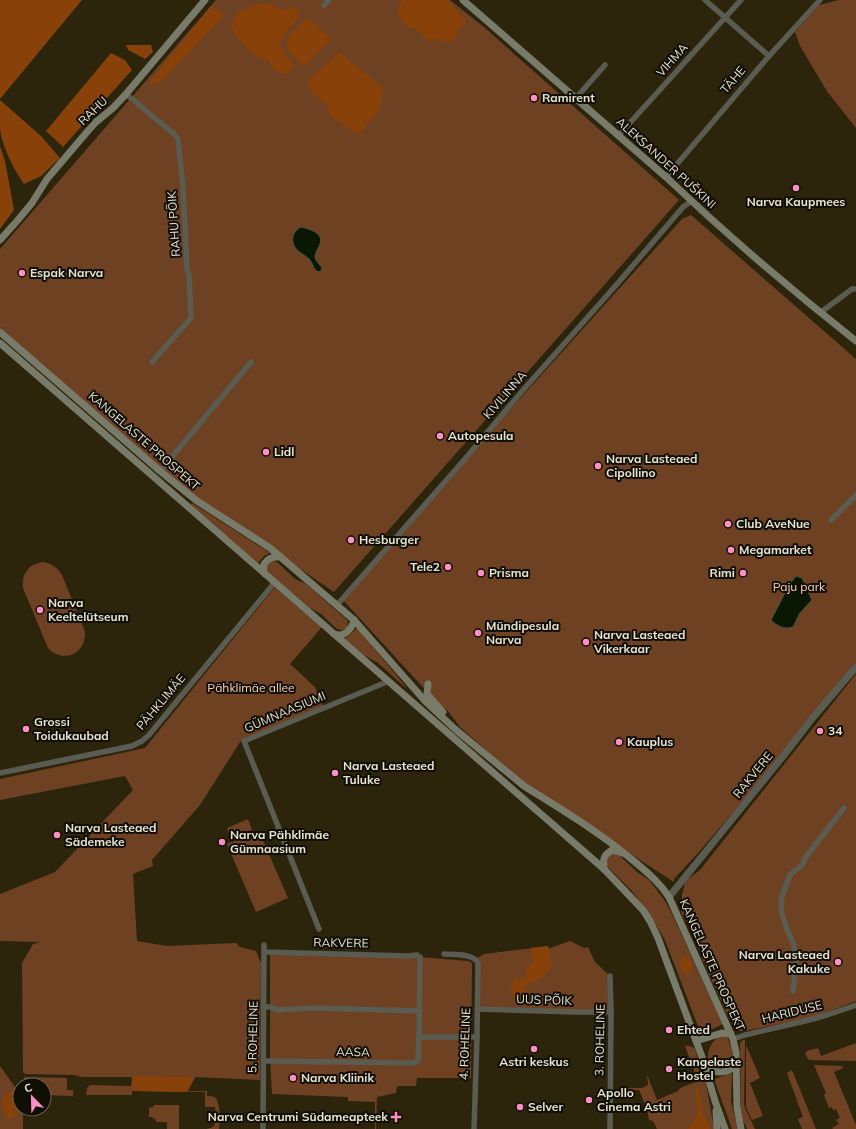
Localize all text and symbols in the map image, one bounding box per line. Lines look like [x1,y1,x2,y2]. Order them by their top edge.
street label: VIHMA [653,40,691,79]
street label: TÄHE [717,63,748,97]
place label: Ramirent [542,90,595,105]
street label: RAHU [75,93,110,128]
marker: Ramirent [529,93,539,103]
street label: ALEKSANDER PUŠKINI [613,114,719,211]
marker: Narva Kaupmees [791,183,801,193]
street label: RAHU PÕIK [164,190,183,257]
place label: Narva Kaupmees [747,194,845,209]
place label: Espak Narva [30,265,103,280]
marker: Espak Narva [17,268,27,278]
street label: KIVILINNA [480,368,530,422]
street label: KANGELASTE PROSPEKT [86,388,204,494]
place label: Autopesula [448,428,514,443]
marker: Autopesula [435,431,445,441]
place label: Lidl [274,444,294,459]
marker: Lidl [261,447,271,457]
place label: Narva Lasteaed Cipollino [606,451,697,480]
marker: Narva Lasteaed Cipollino [593,461,603,471]
place label: Club AveNue [736,516,810,531]
marker: Club AveNue [723,519,733,529]
place label: Hesburger [359,532,419,547]
marker: Hesburger [346,535,356,545]
place label: Megamarket [739,542,812,557]
marker: Megamarket [726,545,736,555]
place label: Tele2 [410,559,440,574]
marker: Tele2 [443,562,453,572]
place label: Prisma [489,565,529,580]
place label: Rimi [710,565,735,580]
marker: Prisma [476,568,486,578]
marker: Rimi [738,568,748,578]
park label: Paju park [773,579,826,594]
place label: Narva Keeltelütseum [48,595,129,624]
marker: Narva Keeltelütseum [35,605,45,615]
place label: Mündipesula Narva [486,618,559,647]
place label: Narva Lasteaed Vikerkaar [593,627,685,656]
marker: Mündipesula Narva [473,628,483,638]
marker: Narva Lasteaed Vikerkaar [581,637,591,647]
street label: PÄHKLIMÄE [133,671,188,733]
park label: Pähklimäe allee [207,680,295,695]
street label: GÜMNAASIUMI [242,688,328,735]
place label: Grossi Toidukaubad [34,714,109,743]
place label: 34 [828,723,842,738]
marker: Grossi Toidukaubad [21,724,31,734]
marker: 34 [815,726,825,736]
place label: Kauplus [627,734,673,749]
marker: Kauplus [614,737,624,747]
street label: RAKVERE [729,749,776,801]
place label: Narva Lasteaed Tuluke [343,758,434,787]
marker: Narva Lasteaed Tuluke [330,768,340,778]
place label: Narva Lasteaed Sädemeke [65,820,156,849]
place label: Narva Pähklimäe Gümnaasium [230,827,329,856]
marker: Narva Lasteaed Sädemeke [52,830,62,840]
marker: Narva Pähklimäe Gümnaasium [217,837,227,847]
street label: KANGELASTE PROSPEKT [677,897,749,1034]
street label: RAKVERE [313,935,369,950]
place label: Narva Lasteaed Kakuke [739,947,830,976]
marker: Narva Lasteaed Kakuke [833,957,843,967]
street label: UUS PÕIK [516,991,573,1008]
street label: HARIDUSE [760,997,824,1026]
street label: 5. ROHELINE [244,1001,261,1073]
street label: 3. ROHELINE [591,1004,608,1076]
street label: 4. ROHELINE [456,1007,473,1080]
place label: Ehted [677,1022,710,1037]
marker: Ehted [664,1025,674,1035]
street label: AASA [336,1044,370,1059]
marker: Astri keskus [529,1044,539,1054]
place label: Astri keskus [499,1054,569,1069]
place label: Kangelaste Hostel [677,1054,742,1083]
marker: Kangelaste Hostel [664,1064,674,1074]
place label: Narva Kliinik [301,1070,374,1085]
marker: Narva Kliinik [288,1073,298,1083]
north arrow [12,1077,52,1117]
text: С [22,1080,35,1096]
place label: Apollo Cinema Astri [597,1085,671,1114]
marker: Apollo Cinema Astri [584,1095,594,1105]
place label: Selver [528,1099,563,1114]
marker: Selver [515,1102,525,1112]
place label: Narva Centrumi Südameapteek [208,1109,388,1124]
marker: Narva Centrumi Südameapteek [391,1112,401,1122]

